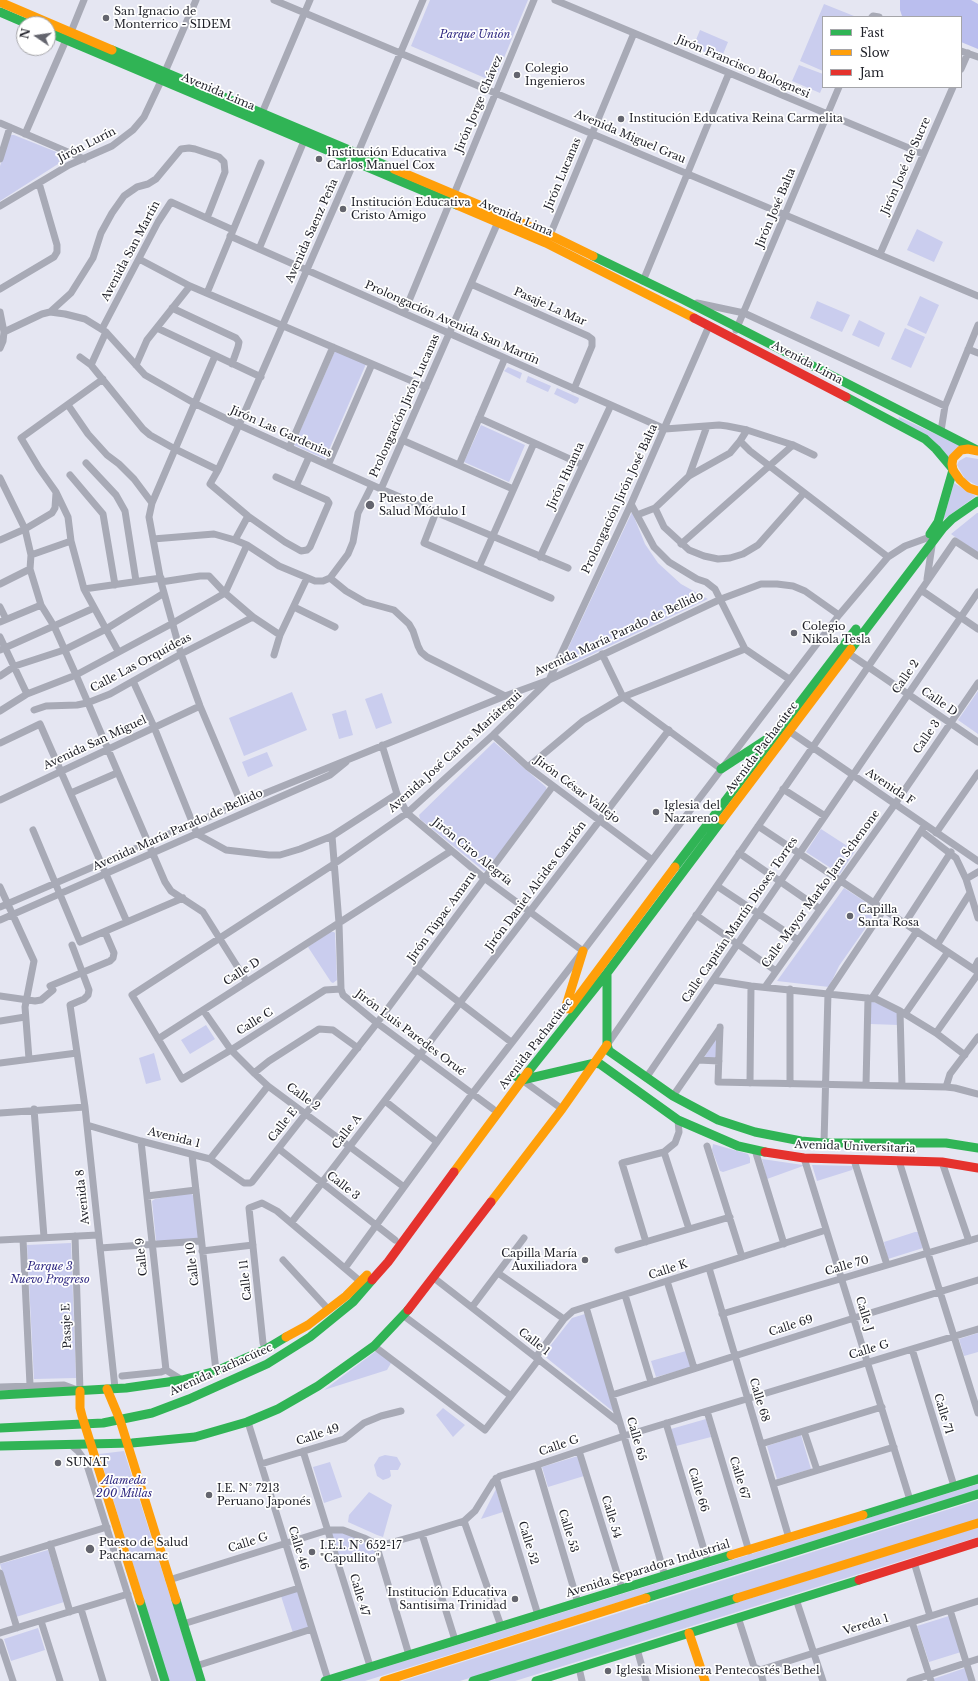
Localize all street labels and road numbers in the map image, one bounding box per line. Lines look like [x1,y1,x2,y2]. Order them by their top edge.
street label: Jirón Francisco Bolognesi [674,33,812,101]
street label: Jirón Jorge Chávez [452,53,506,155]
street label: Avenida Lima [179,71,257,113]
street label: Avenida Miguel Grau [572,108,688,166]
street label: Jirón José de Sucre [879,115,933,217]
street label: Jirón Lurín [56,125,118,165]
street label: Jirón Lucanas [542,136,584,212]
street label: Jirón José Balta [753,166,799,250]
street label: Avenida Saenz Peña [283,177,341,285]
street label: Avenida Lima [477,197,555,239]
street label: Avenida San Martín [99,199,163,303]
street label: Prolongación Avenida San Martín [363,278,541,368]
street label: Pasaje La Mar [512,285,588,329]
street label: Prolongación Jirón Lucanas [367,332,443,480]
street label: Avenida Lima [769,339,845,387]
street label: Jirón Las Gardenias [228,404,334,460]
street label: Prolongación Jirón José Balta [579,422,661,576]
street label: Jirón Huanta [545,440,587,512]
street label: Avenida María Parado de Bellido [532,589,706,679]
street label: Calle Las Orquídeas [88,631,194,695]
street label: Calle 2 [890,657,922,697]
street label: Calle D [918,685,960,719]
street label: Avenida José Carlos Mariátegui [386,689,524,815]
street label: Avenida Pachacútec [723,700,801,796]
street label: Avenida San Miguel [41,713,149,773]
street label: Calle 3 [911,717,943,757]
street label: Jirón César Vallejo [532,754,622,826]
street label: Avenida F [863,766,917,808]
street label: Avenida María Parado de Bellido [91,786,265,874]
street label: Calle Mayor Marko Jara Schenone [759,807,883,971]
street label: Jirón Ciro Alegría [429,816,515,888]
street label: Jirón Daniel Alcides Carrión [483,819,589,953]
street label: Calle Capitán Martín Dioses Torres [679,835,801,1005]
street label: Jirón Túpac Amaru [405,869,479,965]
street label: Calle D [221,955,263,989]
street label: Jirón Luis Paredes Orué [352,987,468,1079]
street label: Avenida Pachacútec [497,996,575,1092]
street label: Calle C [234,1006,276,1038]
street label: Calle 2 [284,1080,322,1114]
street label: Calle E [266,1105,300,1145]
street label: Calle A [329,1112,365,1152]
street label: Avenida 1 [146,1125,202,1151]
street label: Avenida Universitaria [794,1138,916,1156]
street label: Avenida 8 [74,1169,92,1225]
street label: Calle 3 [324,1169,362,1203]
street label: Calle 9 [133,1237,151,1277]
street label: Calle 10 [184,1241,202,1287]
street label: Calle 70 [824,1253,870,1279]
street label: Calle K [647,1258,689,1282]
street label: Calle 11 [237,1259,255,1301]
street label: Calle J [852,1295,876,1333]
street label: Pasaje E [60,1303,74,1349]
street label: Calle 69 [767,1313,815,1339]
street label: Calle 1 [516,1326,552,1358]
street label: Calle G [847,1338,891,1362]
street label: Avenida Pachacútec [167,1341,275,1399]
street label: Calle 68 [746,1376,772,1424]
street label: Calle 71 [931,1392,955,1436]
street label: Calle 65 [623,1416,649,1462]
street label: Calle 49 [295,1421,341,1449]
street label: Calle G [537,1433,581,1459]
street label: Calle 67 [726,1455,752,1501]
street label: Calle 66 [685,1466,711,1514]
street label: Calle 54 [598,1494,624,1540]
street label: Calle 53 [555,1508,581,1554]
street label: Calle 52 [515,1520,541,1566]
street label: Calle 46 [285,1525,311,1571]
street label: Calle G [226,1530,270,1556]
street label: Avenida Separadora Industrial [564,1538,732,1600]
street label: Calle 47 [346,1572,372,1618]
street label: Vereda 1 [842,1612,890,1638]

